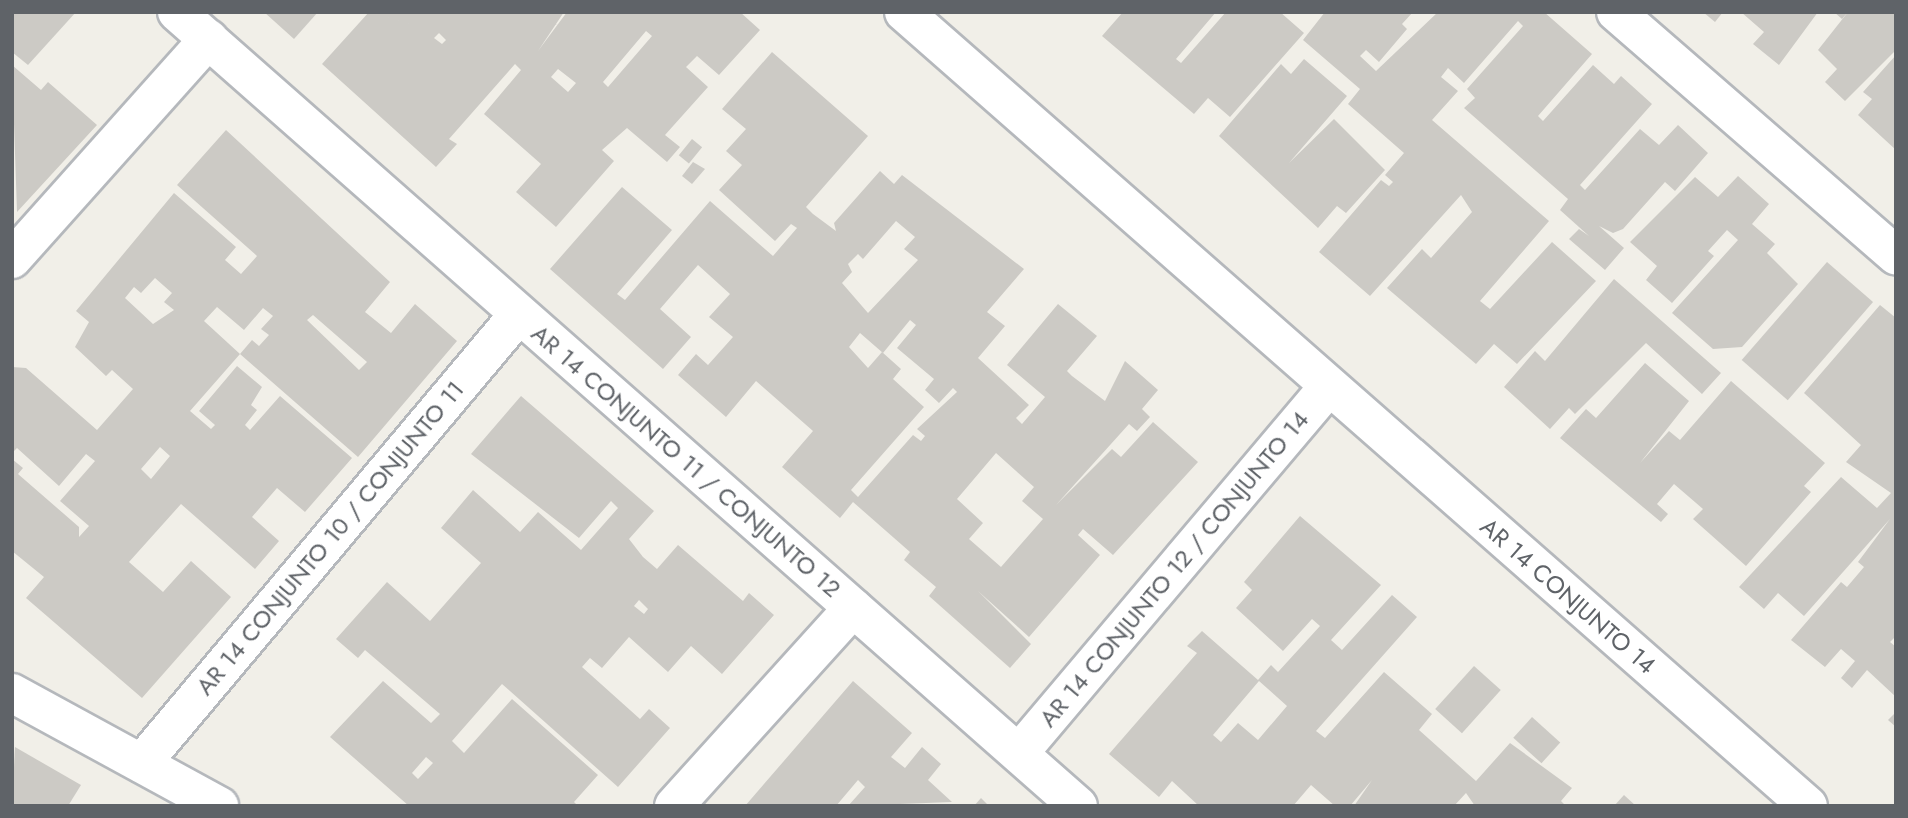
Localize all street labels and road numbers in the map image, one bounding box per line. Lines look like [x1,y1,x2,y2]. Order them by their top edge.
street label: AR 14 CONJUNTO 11 / CONJUNTO 12 [525,319,847,603]
street label: AR 14 CONJUNTO 10 / CONJUNTO 11 [190,375,470,701]
street label: AR 14 CONJUNTO 12 / CONJUNTO 14 [1033,405,1315,733]
street label: AR 14 CONJUNTO 14 [1474,512,1662,680]

